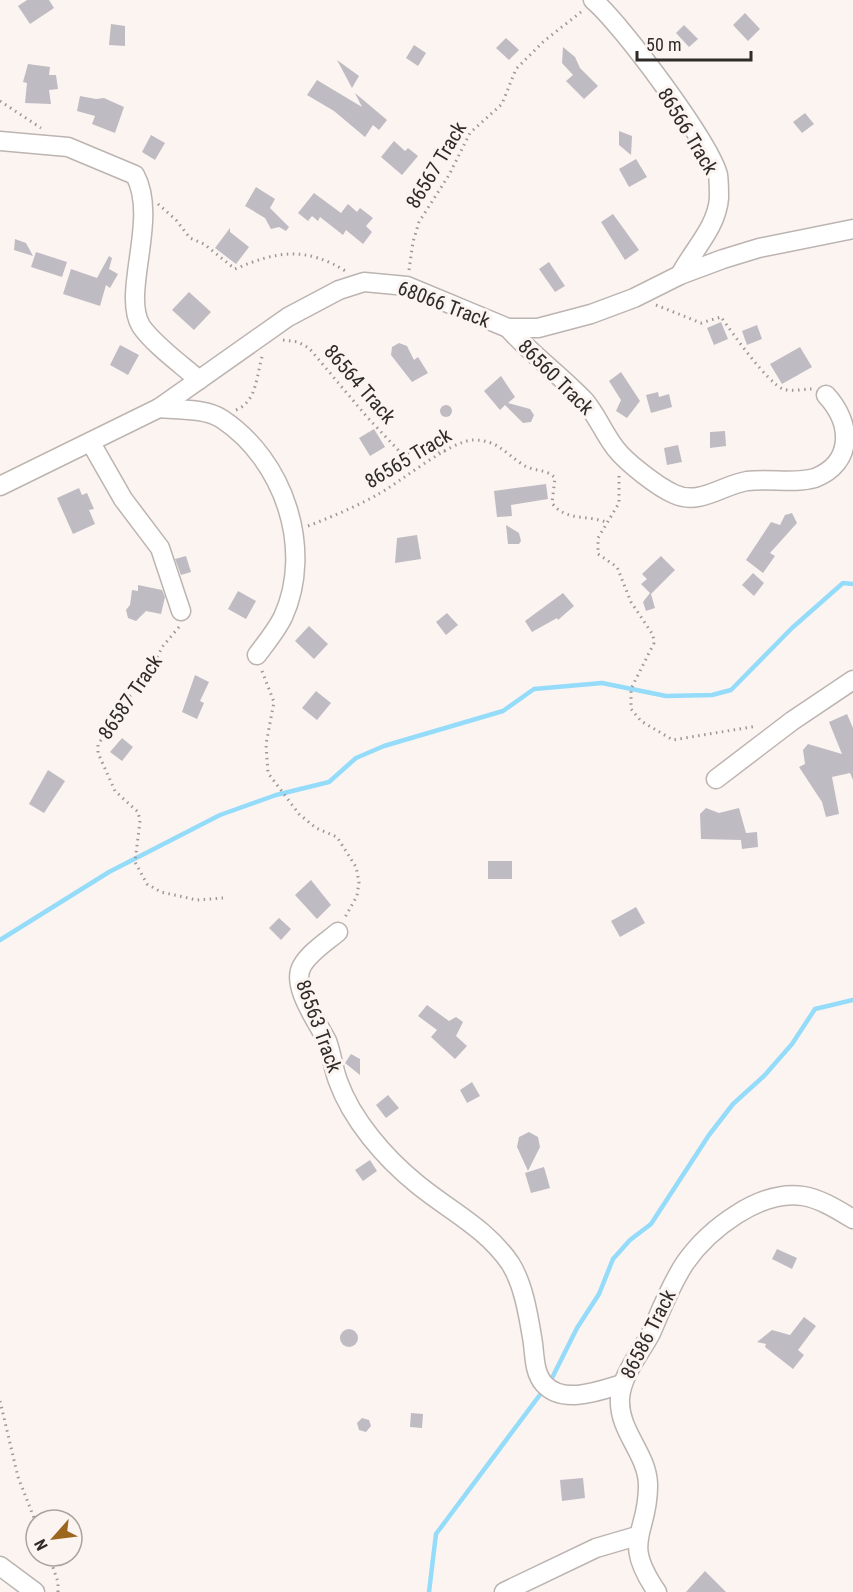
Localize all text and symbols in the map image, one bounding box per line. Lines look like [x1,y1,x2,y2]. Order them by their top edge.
scale bar [637,24,751,62]
text: 50 m [646,34,681,55]
street label: 86566 Track [653,83,723,179]
street label: 86567 Track [401,117,471,213]
street label: 68066 Track [395,275,493,333]
street label: 86560 Track [513,334,599,420]
street label: 86564 Track [319,340,401,428]
street label: 86565 Track [360,423,456,493]
street label: 86587 Track [93,650,167,744]
street label: 86563 Track [291,976,347,1076]
street label: 86586 Track [615,1285,681,1383]
north arrow [24,1508,84,1568]
text: N [31,1536,52,1554]

